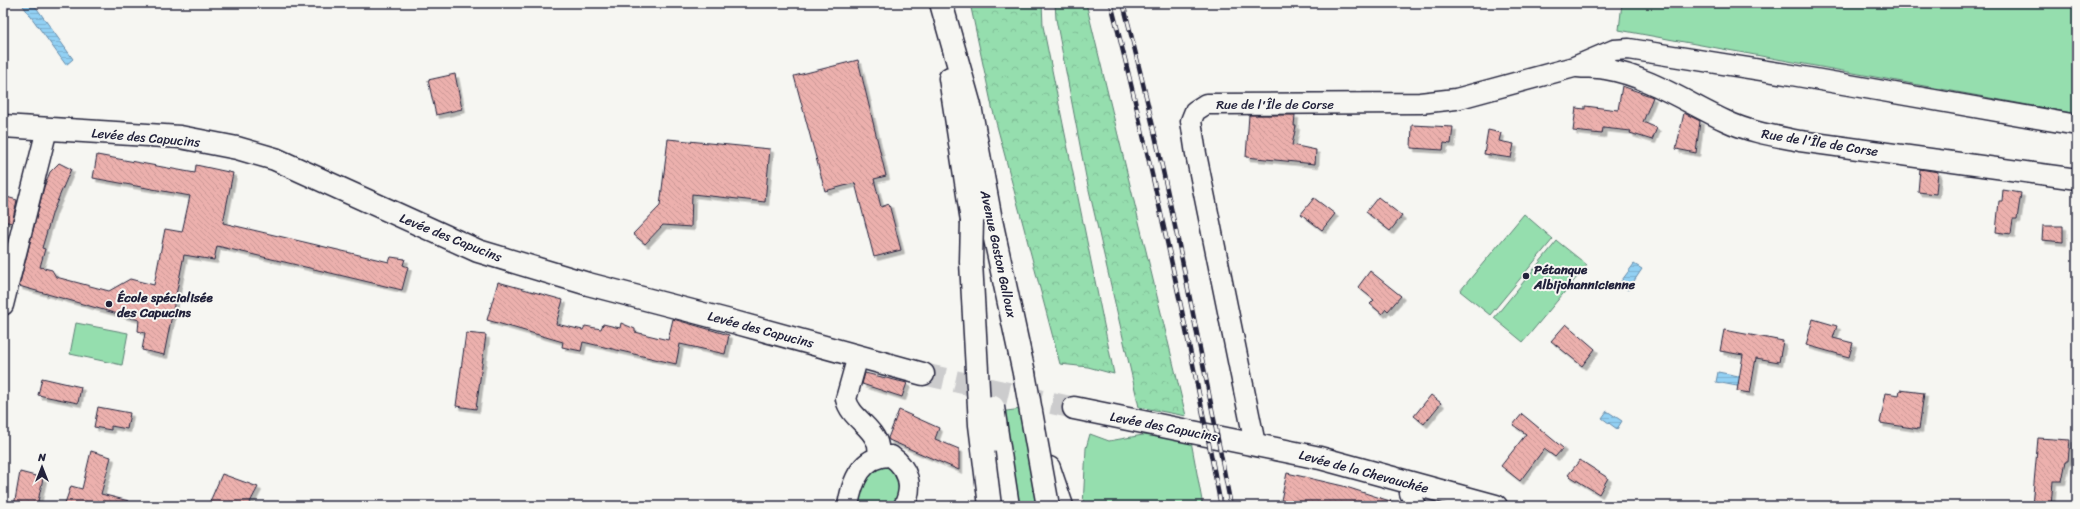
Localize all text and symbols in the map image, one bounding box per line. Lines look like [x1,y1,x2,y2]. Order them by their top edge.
street label: Rue de l'Île de Corse [1216,93,1334,116]
street label: Levée des Capucins [91,121,202,154]
street label: Rue de l'Île de Corse [1760,122,1880,163]
street label: Avenue Gaston Galloux [974,187,1023,320]
street label: Levée des Capucins [396,206,507,269]
place label: Pétanque Albijohannicienne [1533,258,1636,296]
marker: Pétanque Albijohannicienne [1521,271,1531,281]
place label: École spécialisée des Capucins [117,286,214,324]
marker: École spécialisée des Capucins [104,299,114,309]
street label: Levée des Capucins [705,304,817,355]
street label: Levée des Capucins [1108,405,1221,448]
street label: Levée de la Chevauchée [1296,443,1432,500]
north arrow [22,447,62,487]
text: N [37,448,46,467]

